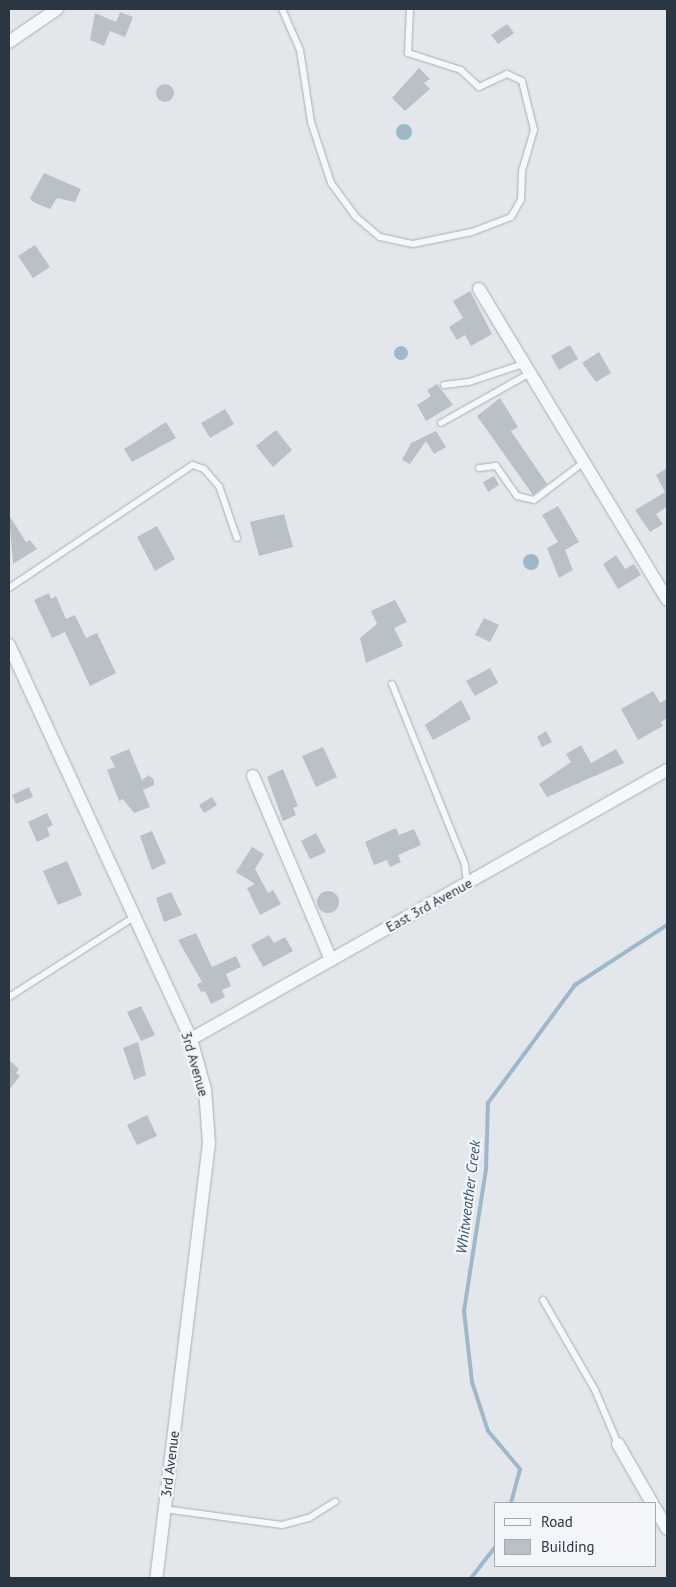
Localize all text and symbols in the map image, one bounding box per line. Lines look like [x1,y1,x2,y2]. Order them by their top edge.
street label: East 3rd Avenue [383,874,475,936]
street label: 3rd Avenue [178,1029,212,1099]
water label: Whitweather Creek [452,1139,484,1255]
street label: 3rd Avenue [158,1430,182,1498]
legend [493,1502,656,1567]
text: Road [541,1512,573,1531]
text: Building [541,1537,595,1556]

